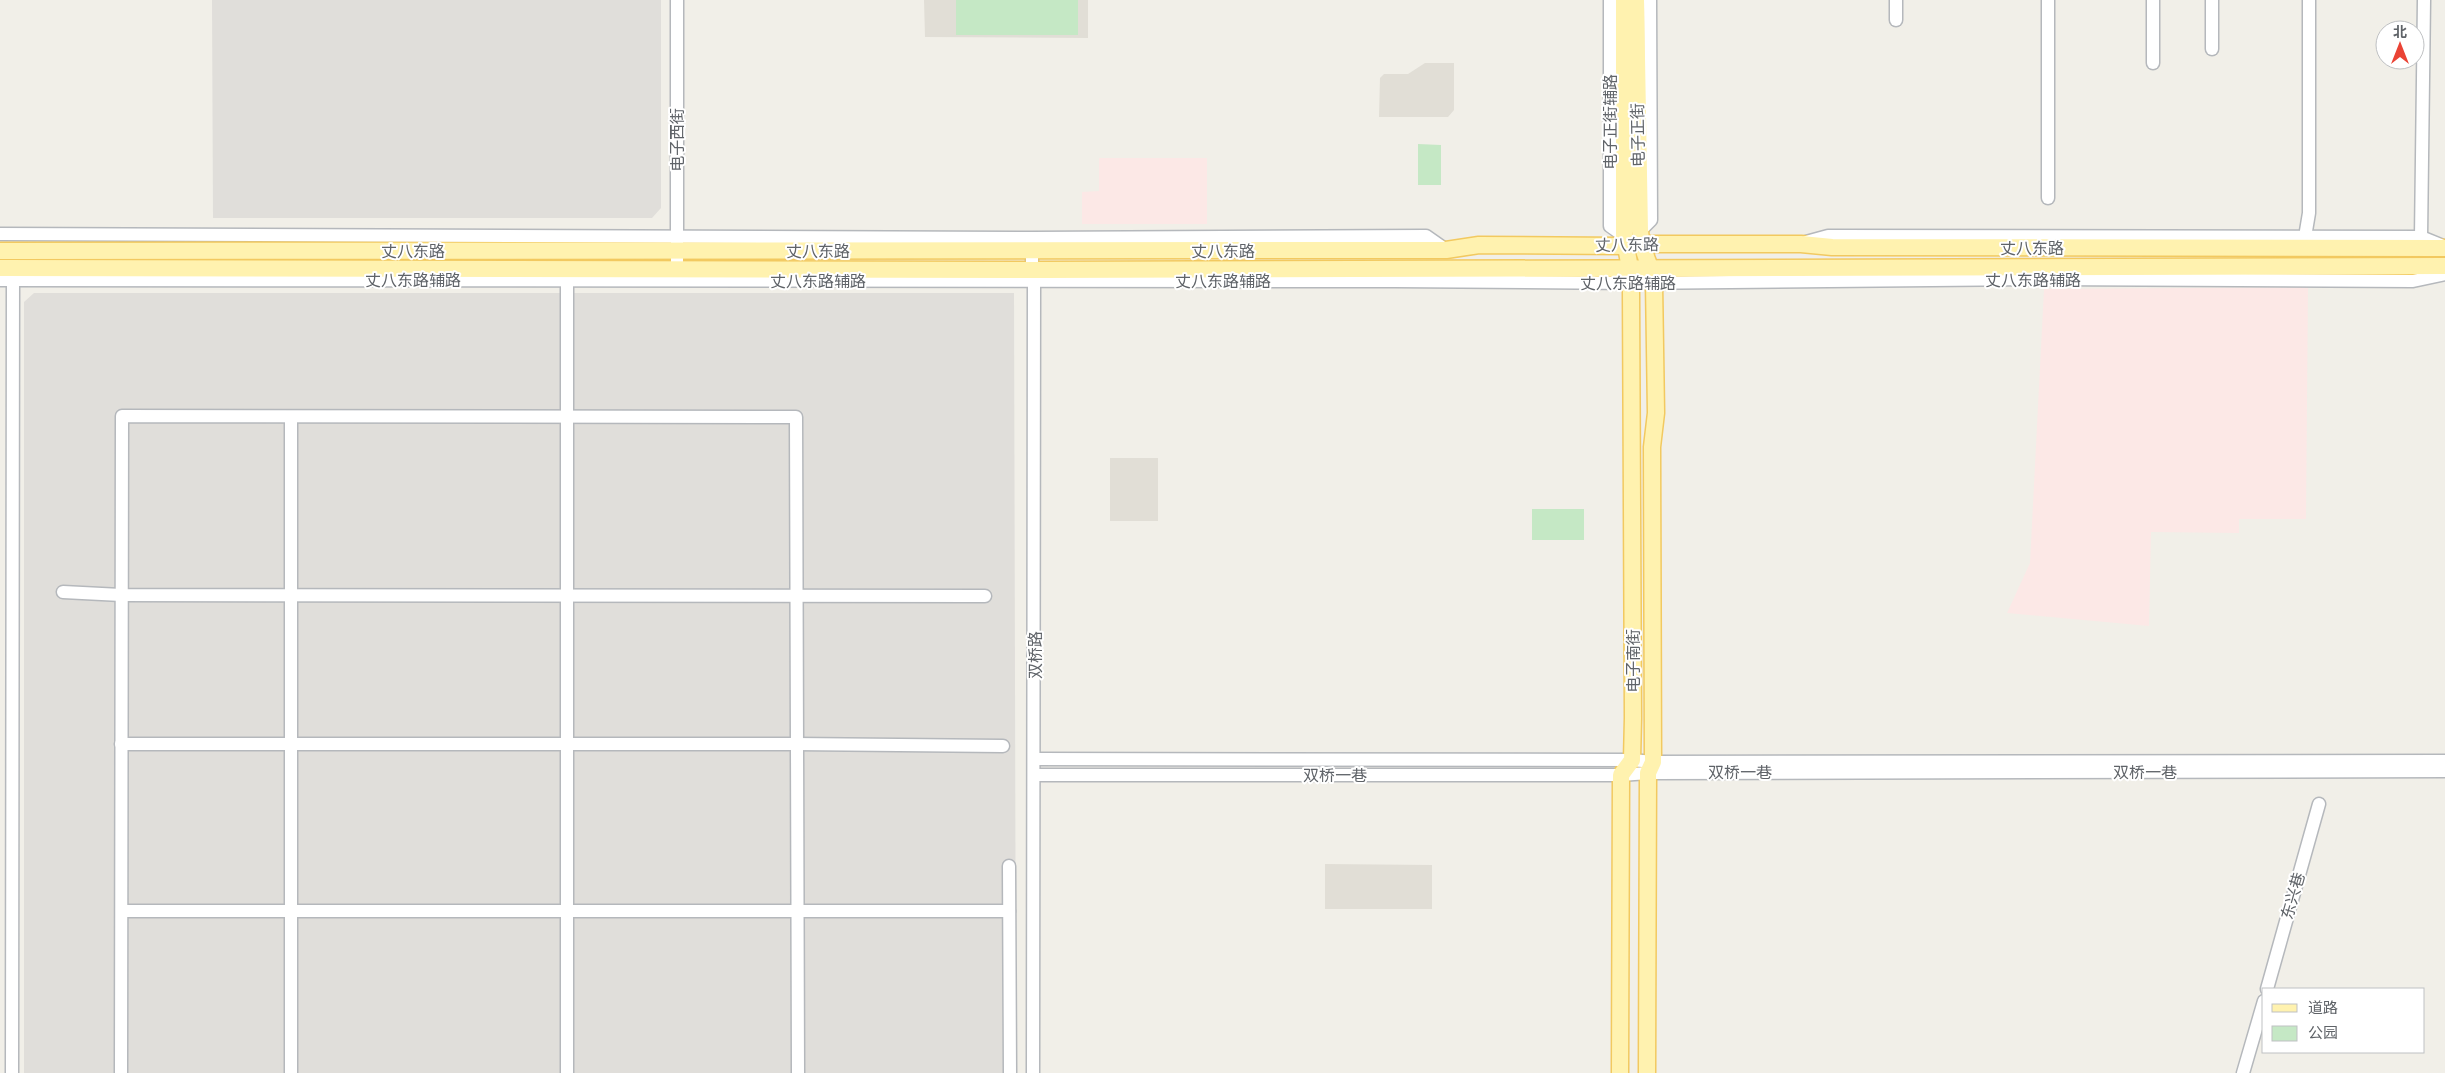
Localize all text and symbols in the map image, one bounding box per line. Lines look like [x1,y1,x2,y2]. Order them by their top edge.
north arrow [2375,20,2425,70]
text: 北 [2393,24,2407,40]
street label: 电子正街辅路 [1601,74,1620,170]
street label: 电子正街 [1628,103,1648,167]
street label: 电子西街 [668,108,687,172]
street label: 丈八东路 [1595,235,1659,255]
street label: 丈八东路 [2000,239,2064,258]
street label: 丈八东路 [381,242,445,261]
street label: 丈八东路 [786,242,850,261]
street label: 丈八东路 [1191,242,1255,261]
street label: 丈八东路辅路 [365,271,461,290]
street label: 丈八东路辅路 [1985,271,2081,290]
street label: 丈八东路辅路 [770,272,866,291]
street label: 丈八东路辅路 [1175,272,1271,291]
street label: 丈八东路辅路 [1580,274,1676,293]
street label: 电子南街 [1624,629,1643,693]
street label: 双桥路 [1026,631,1045,679]
street label: 双桥一巷 [1708,763,1772,782]
street label: 双桥一巷 [2113,763,2177,782]
street label: 双桥一巷 [1303,766,1367,785]
street label: 东兴巷 [2277,870,2309,922]
legend [2262,988,2425,1053]
text: 道路 [2308,999,2338,1017]
text: 公园 [2308,1024,2338,1042]

